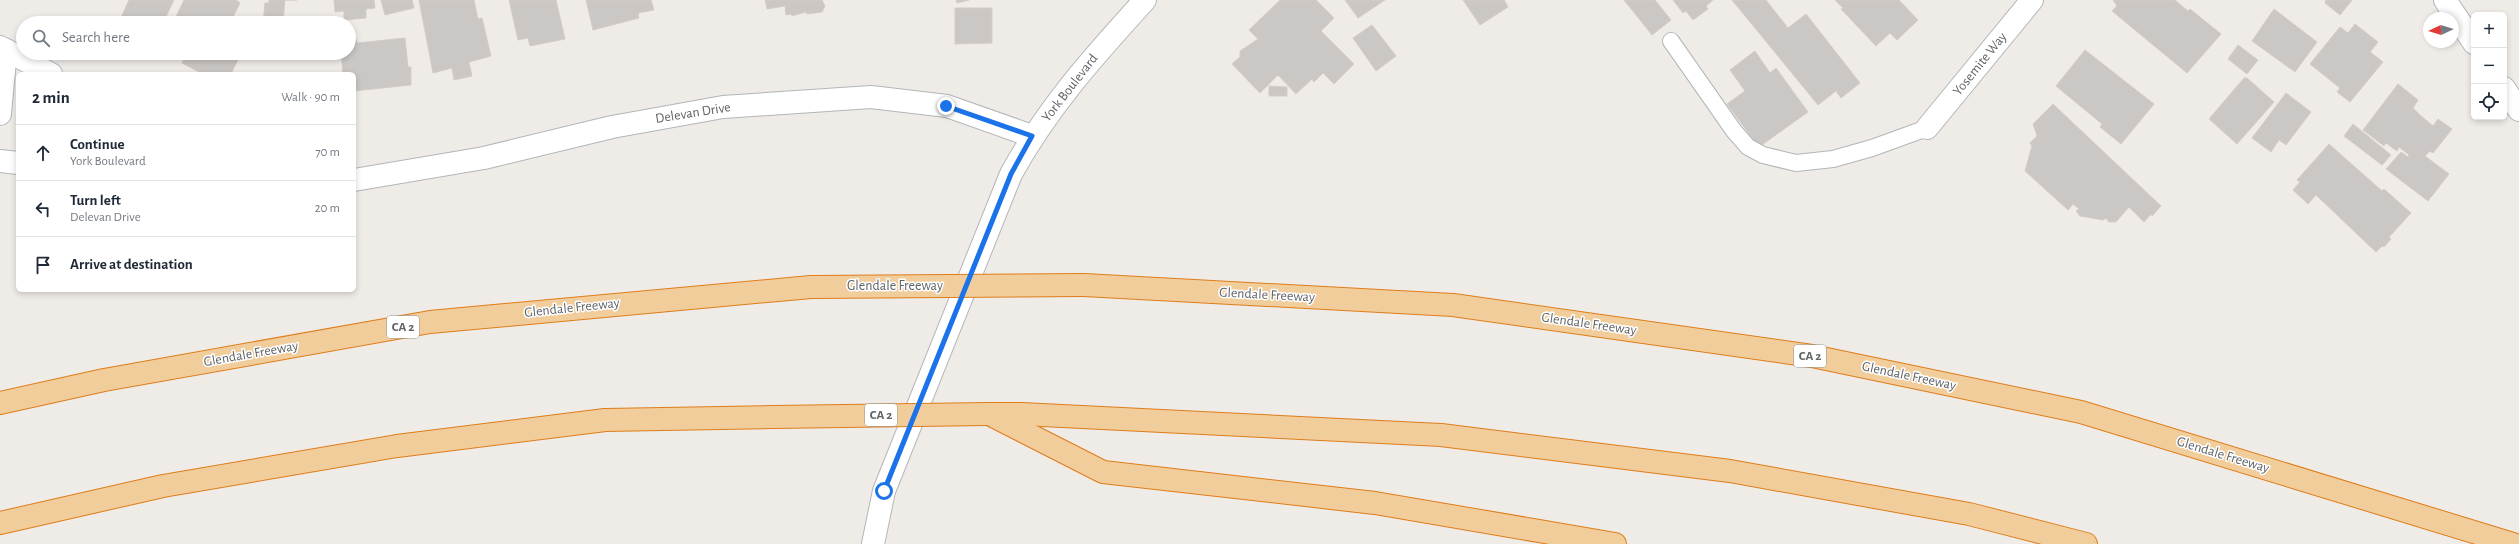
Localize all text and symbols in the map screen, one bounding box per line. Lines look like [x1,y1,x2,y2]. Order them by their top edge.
north arrow [2423,12,2459,48]
map controls [2471,12,2507,120]
button: + [2471,12,2507,48]
search box [16,16,356,60]
icon: search [30,27,52,49]
text: Search here [62,30,130,45]
street label: Yosemite Way [1950,30,2010,98]
button: − [2471,48,2507,84]
street label: York Boulevard [1039,52,1101,124]
button: locate [2471,84,2507,120]
text: 2 min [32,89,70,106]
text: Walk · 90 m [281,91,340,104]
route end [937,97,955,115]
street label: Delevan Drive [654,100,732,126]
text: Continue [70,137,125,152]
icon: ahead [32,142,54,164]
text: 70 m [315,146,340,159]
text: York Boulevard [70,155,146,168]
text: Turn left [70,193,121,208]
icon: left [32,198,54,220]
text: 20 m [315,202,340,215]
text: Delevan Drive [70,211,141,224]
icon: arrive [32,254,54,276]
text: Arrive at destination [70,257,193,272]
street label: Glendale Freeway [847,279,943,293]
street label: Glendale Freeway [1219,286,1315,304]
street label: Glendale Freeway [524,296,620,320]
street label: Glendale Freeway [1541,310,1637,338]
road number: CA 2 [387,316,419,338]
street label: Glendale Freeway [203,339,299,369]
road number: CA 2 [1794,345,1826,367]
street label: Glendale Freeway [1861,359,1957,393]
road number: CA 2 [865,404,897,426]
street label: Glendale Freeway [2175,434,2271,476]
route start [875,482,893,500]

